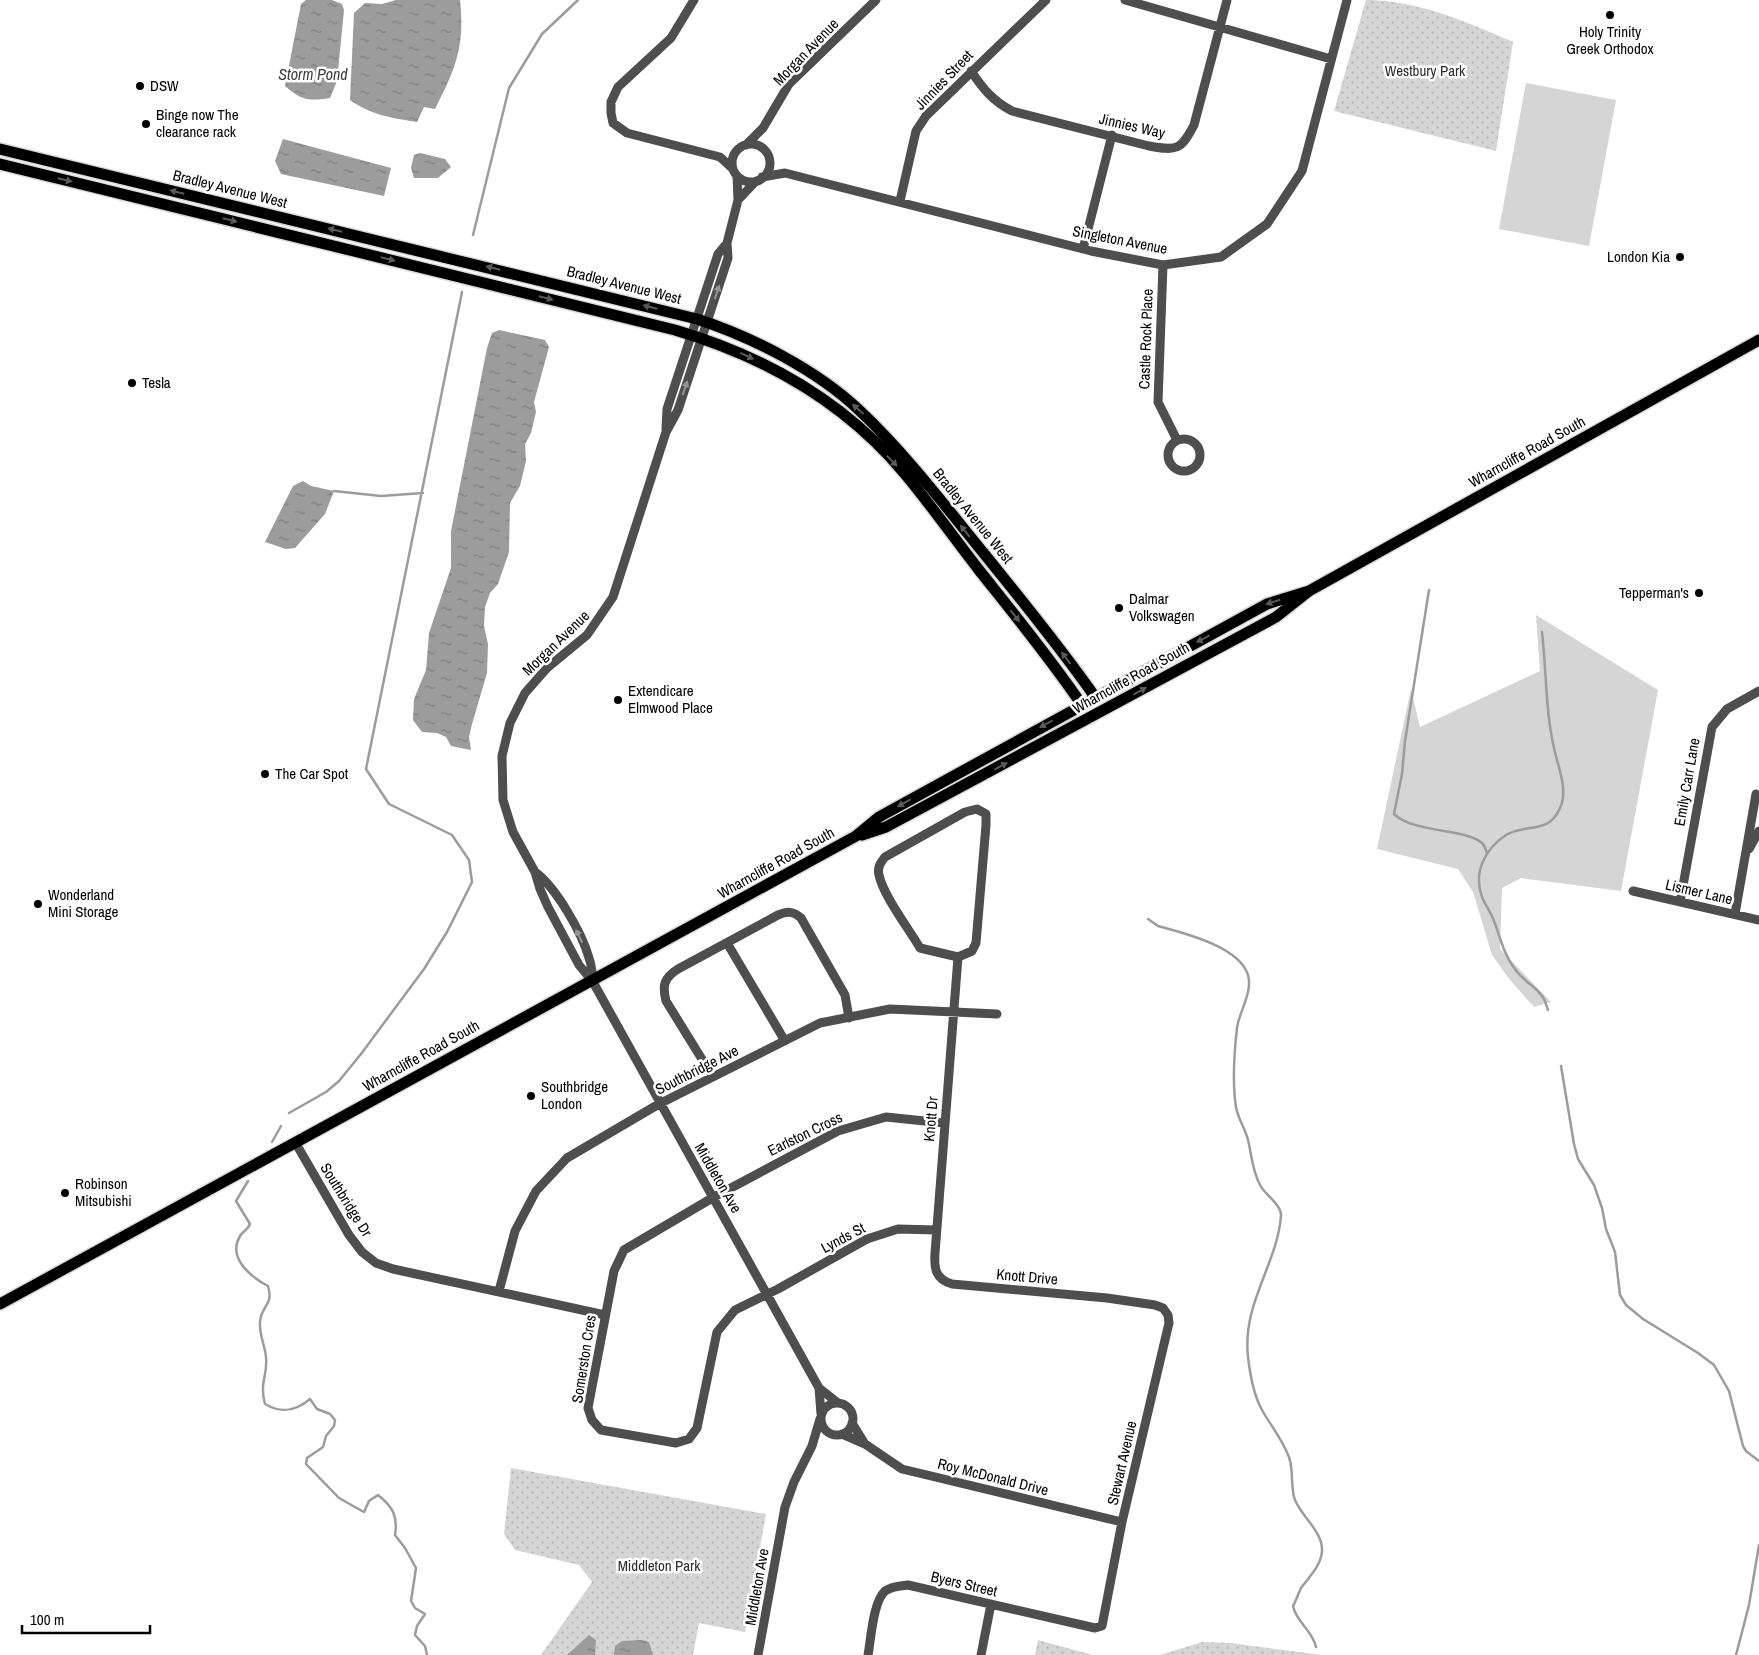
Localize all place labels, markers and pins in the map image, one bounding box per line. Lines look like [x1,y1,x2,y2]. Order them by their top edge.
marker: Holy Trinity Greek Orthodox [1604,9,1616,21]
place label: Holy Trinity Greek Orthodox [1566,21,1655,59]
place label: DSW [150,75,179,96]
marker: DSW [134,80,146,92]
place label: Binge now The clearance rack [156,104,239,142]
marker: Binge now The clearance rack [140,118,152,130]
place label: London Kia [1607,246,1670,267]
marker: London Kia [1674,251,1686,263]
place label: Tesla [142,372,171,393]
marker: Tesla [126,377,138,389]
place label: Tepperman's [1619,582,1689,603]
marker: Tepperman's [1693,587,1705,599]
place label: Dalmar Volkswagen [1129,588,1195,626]
marker: Dalmar Volkswagen [1113,602,1125,614]
place label: Extendicare Elmwood Place [628,680,713,718]
marker: Extendicare Elmwood Place [612,694,624,706]
place label: The Car Spot [275,763,349,784]
marker: The Car Spot [259,768,271,780]
place label: Wonderland Mini Storage [48,884,119,922]
marker: Wonderland Mini Storage [32,898,44,910]
place label: Southbridge London [541,1076,608,1114]
marker: Southbridge London [525,1090,537,1102]
place label: Robinson Mitsubishi [75,1173,132,1211]
marker: Robinson Mitsubishi [59,1187,71,1199]

